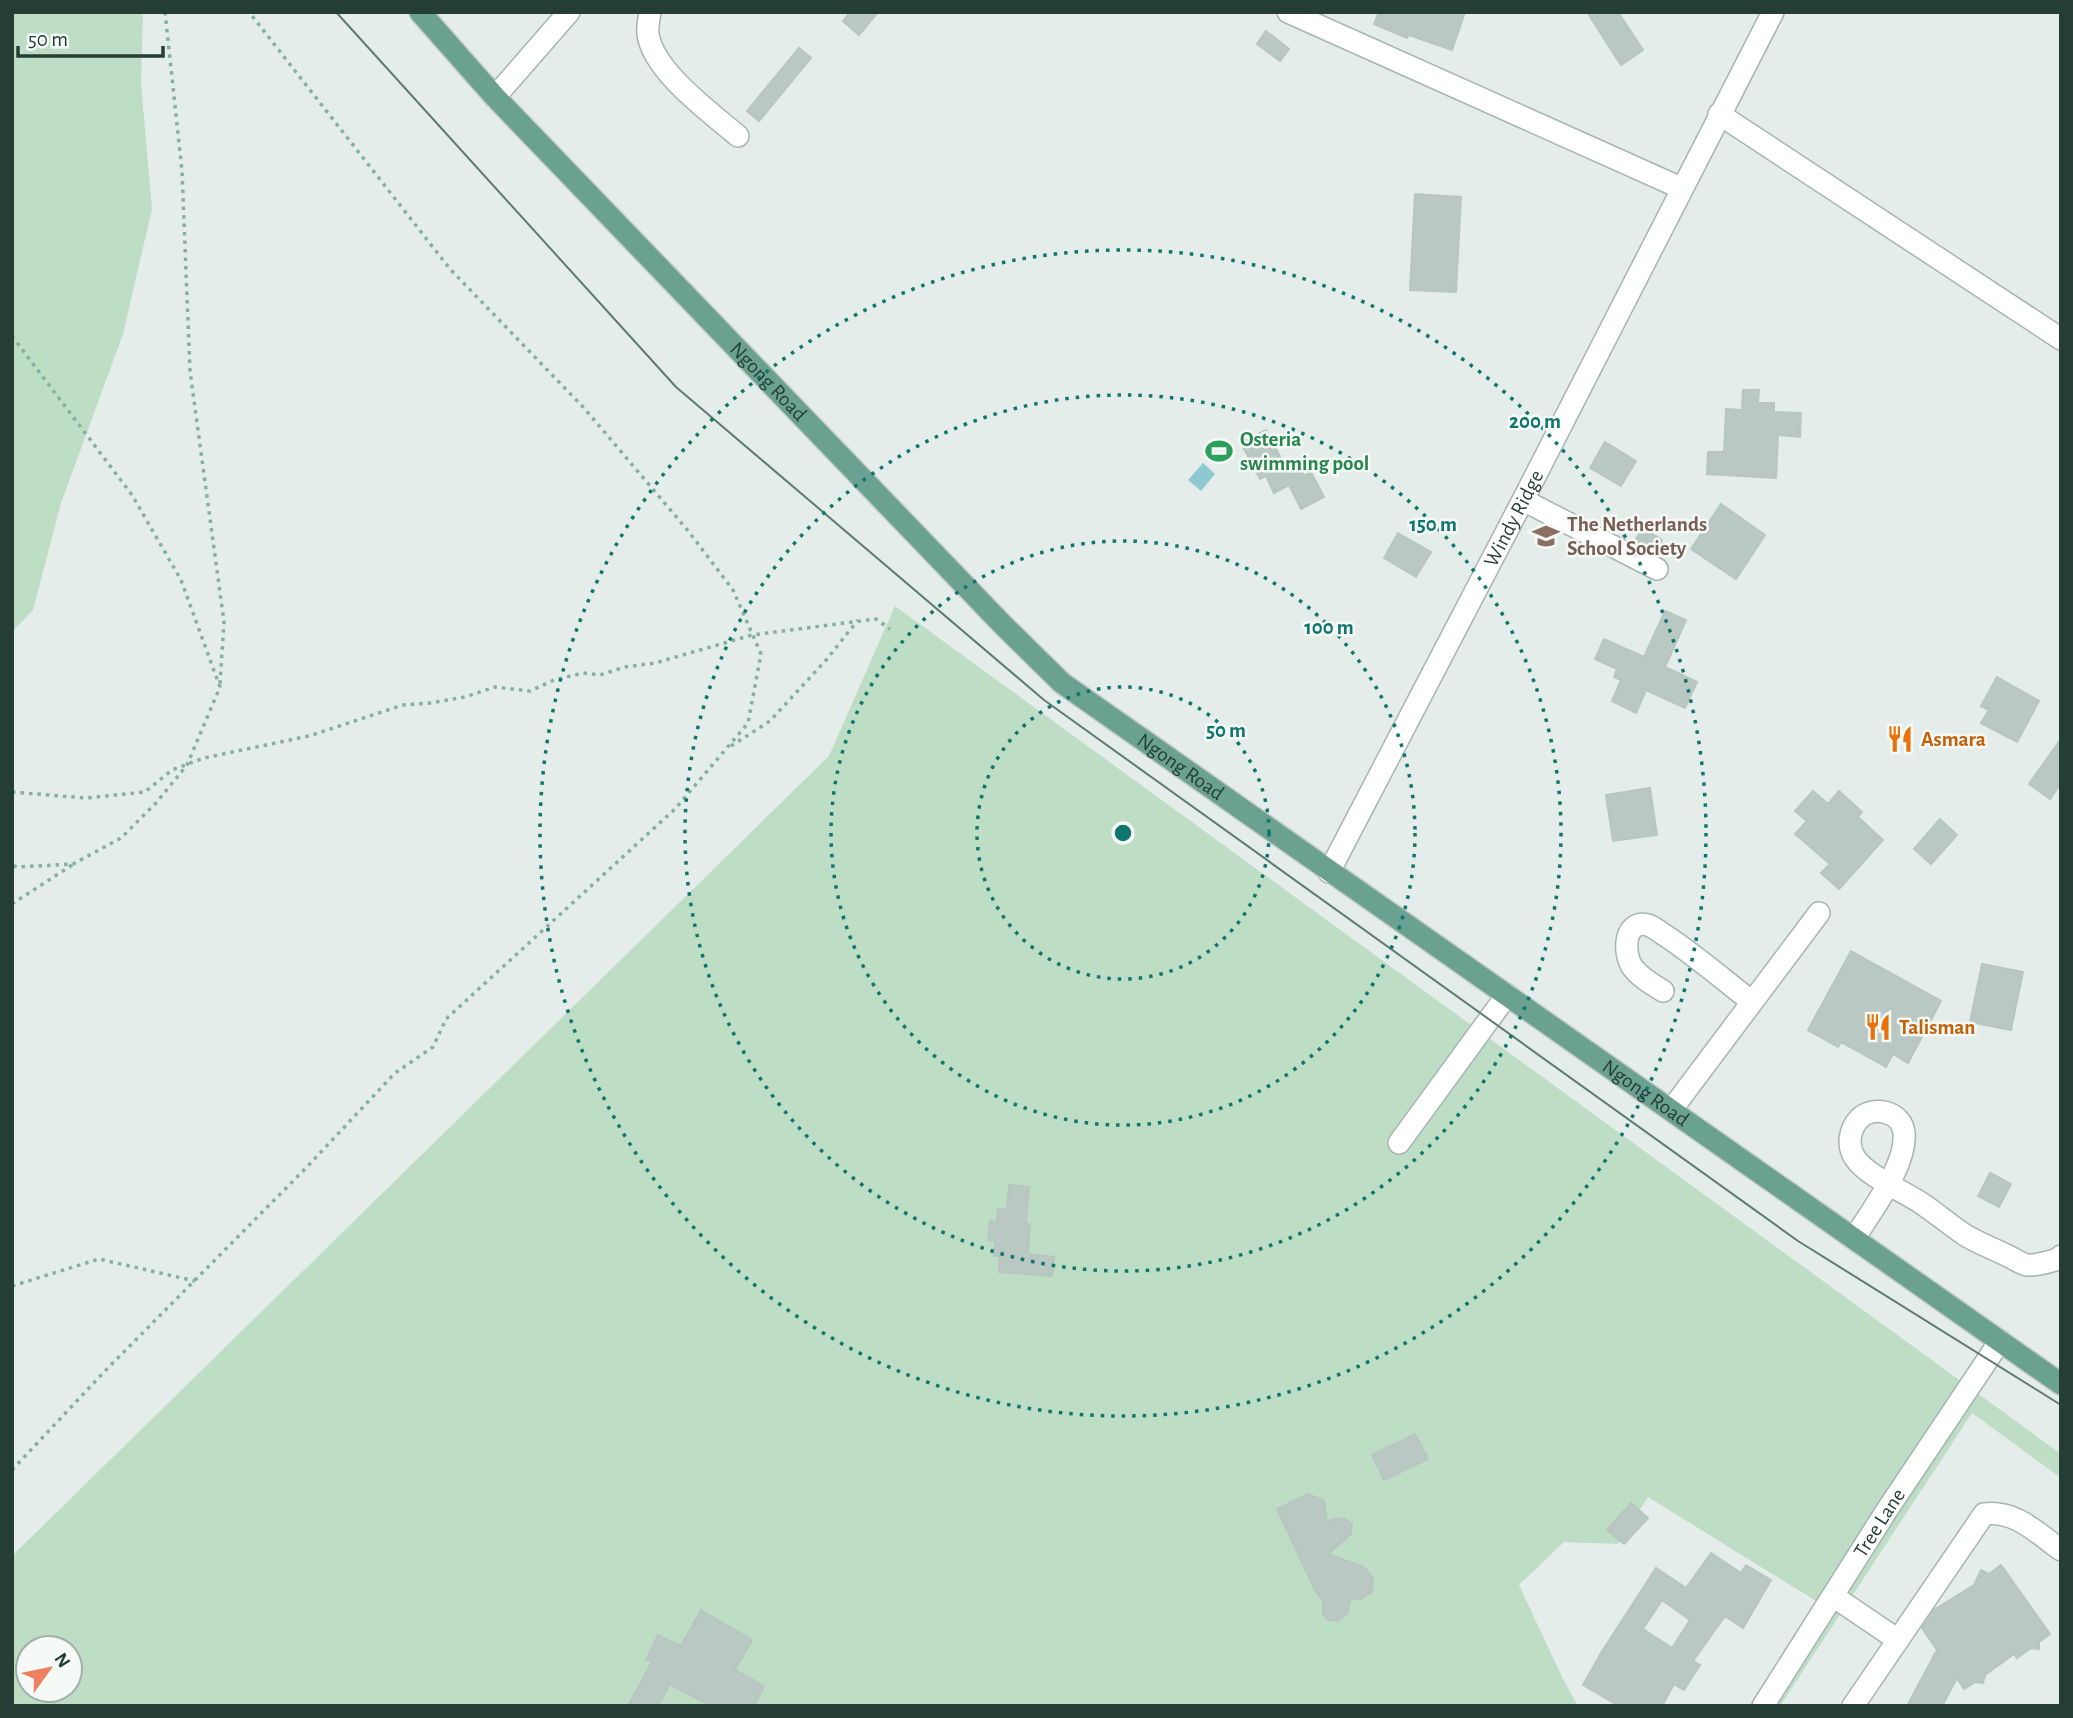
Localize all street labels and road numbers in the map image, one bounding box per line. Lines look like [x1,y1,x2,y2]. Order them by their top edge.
street label: Ngong Road [726,338,811,425]
street label: Windy Ridge [1480,467,1547,570]
street label: Ngong Road [1133,729,1228,804]
street label: Ngong Road [1598,1056,1693,1131]
street label: Tree Lane [1850,1485,1909,1561]

